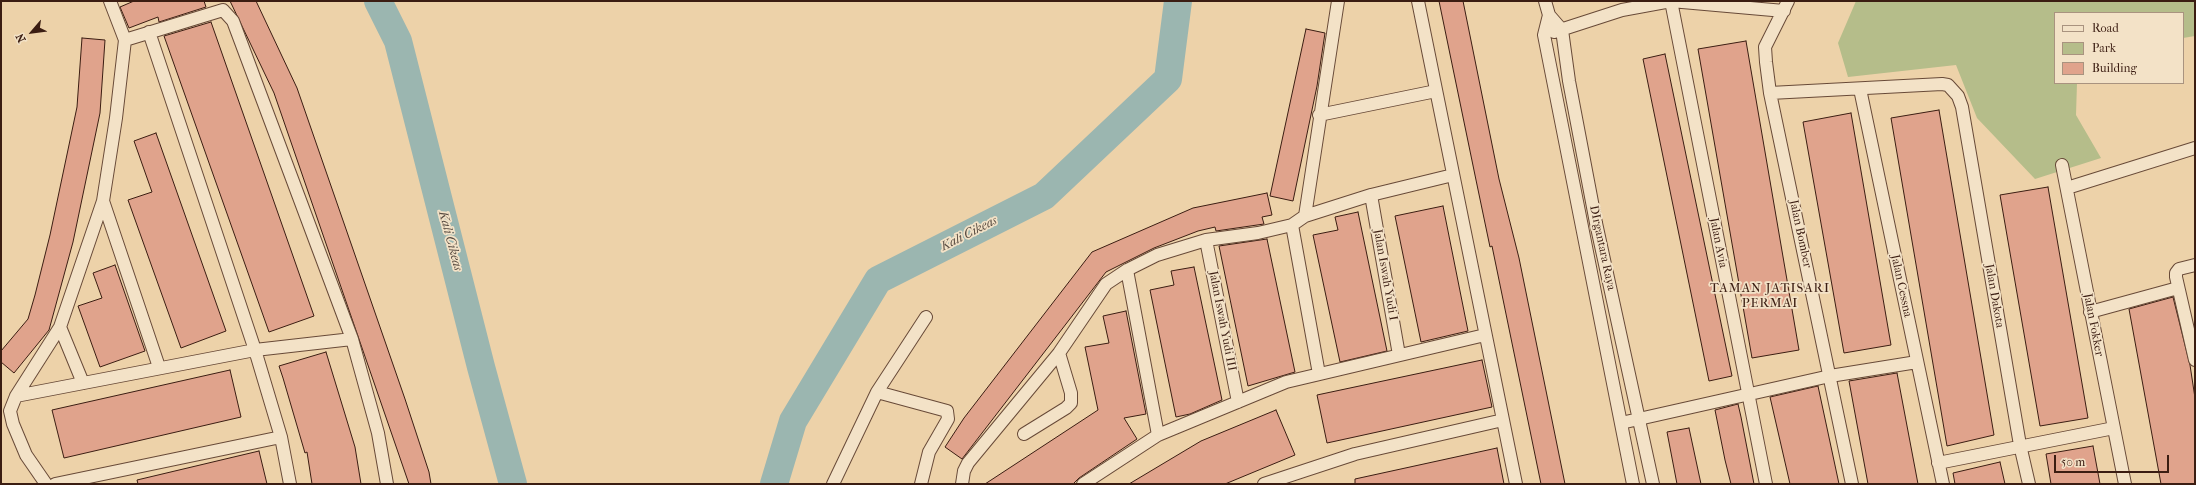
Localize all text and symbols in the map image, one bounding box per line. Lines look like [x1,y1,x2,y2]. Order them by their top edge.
north arrow [12,12,52,52]
legend [2054,12,2184,84]
text: Road [2092,21,2119,35]
text: N [13,31,29,45]
text: Park [2092,41,2116,55]
text: Building [2092,61,2137,75]
street label: Jalan Bomber [1786,199,1814,269]
street label: DIrgantara Raya [1586,204,1618,292]
water label: Kali Cikeas [435,209,465,273]
water label: Kali Cikeas [938,213,1000,255]
street label: Jalan Avia [1706,217,1730,269]
street label: Jalan Iswah Yudi I [1370,228,1400,322]
street label: Jalan Cessna [1887,253,1915,319]
street label: Jalan Dakota [1981,263,2007,329]
street label: Jalan Iswah Yudi III [1205,270,1239,372]
district label: TAMAN JATISARI PERMAI [1710,281,1830,312]
street label: Jalan Fokker [2080,292,2106,358]
scale bar [2056,447,2171,473]
text: 50 m [2061,455,2085,469]

